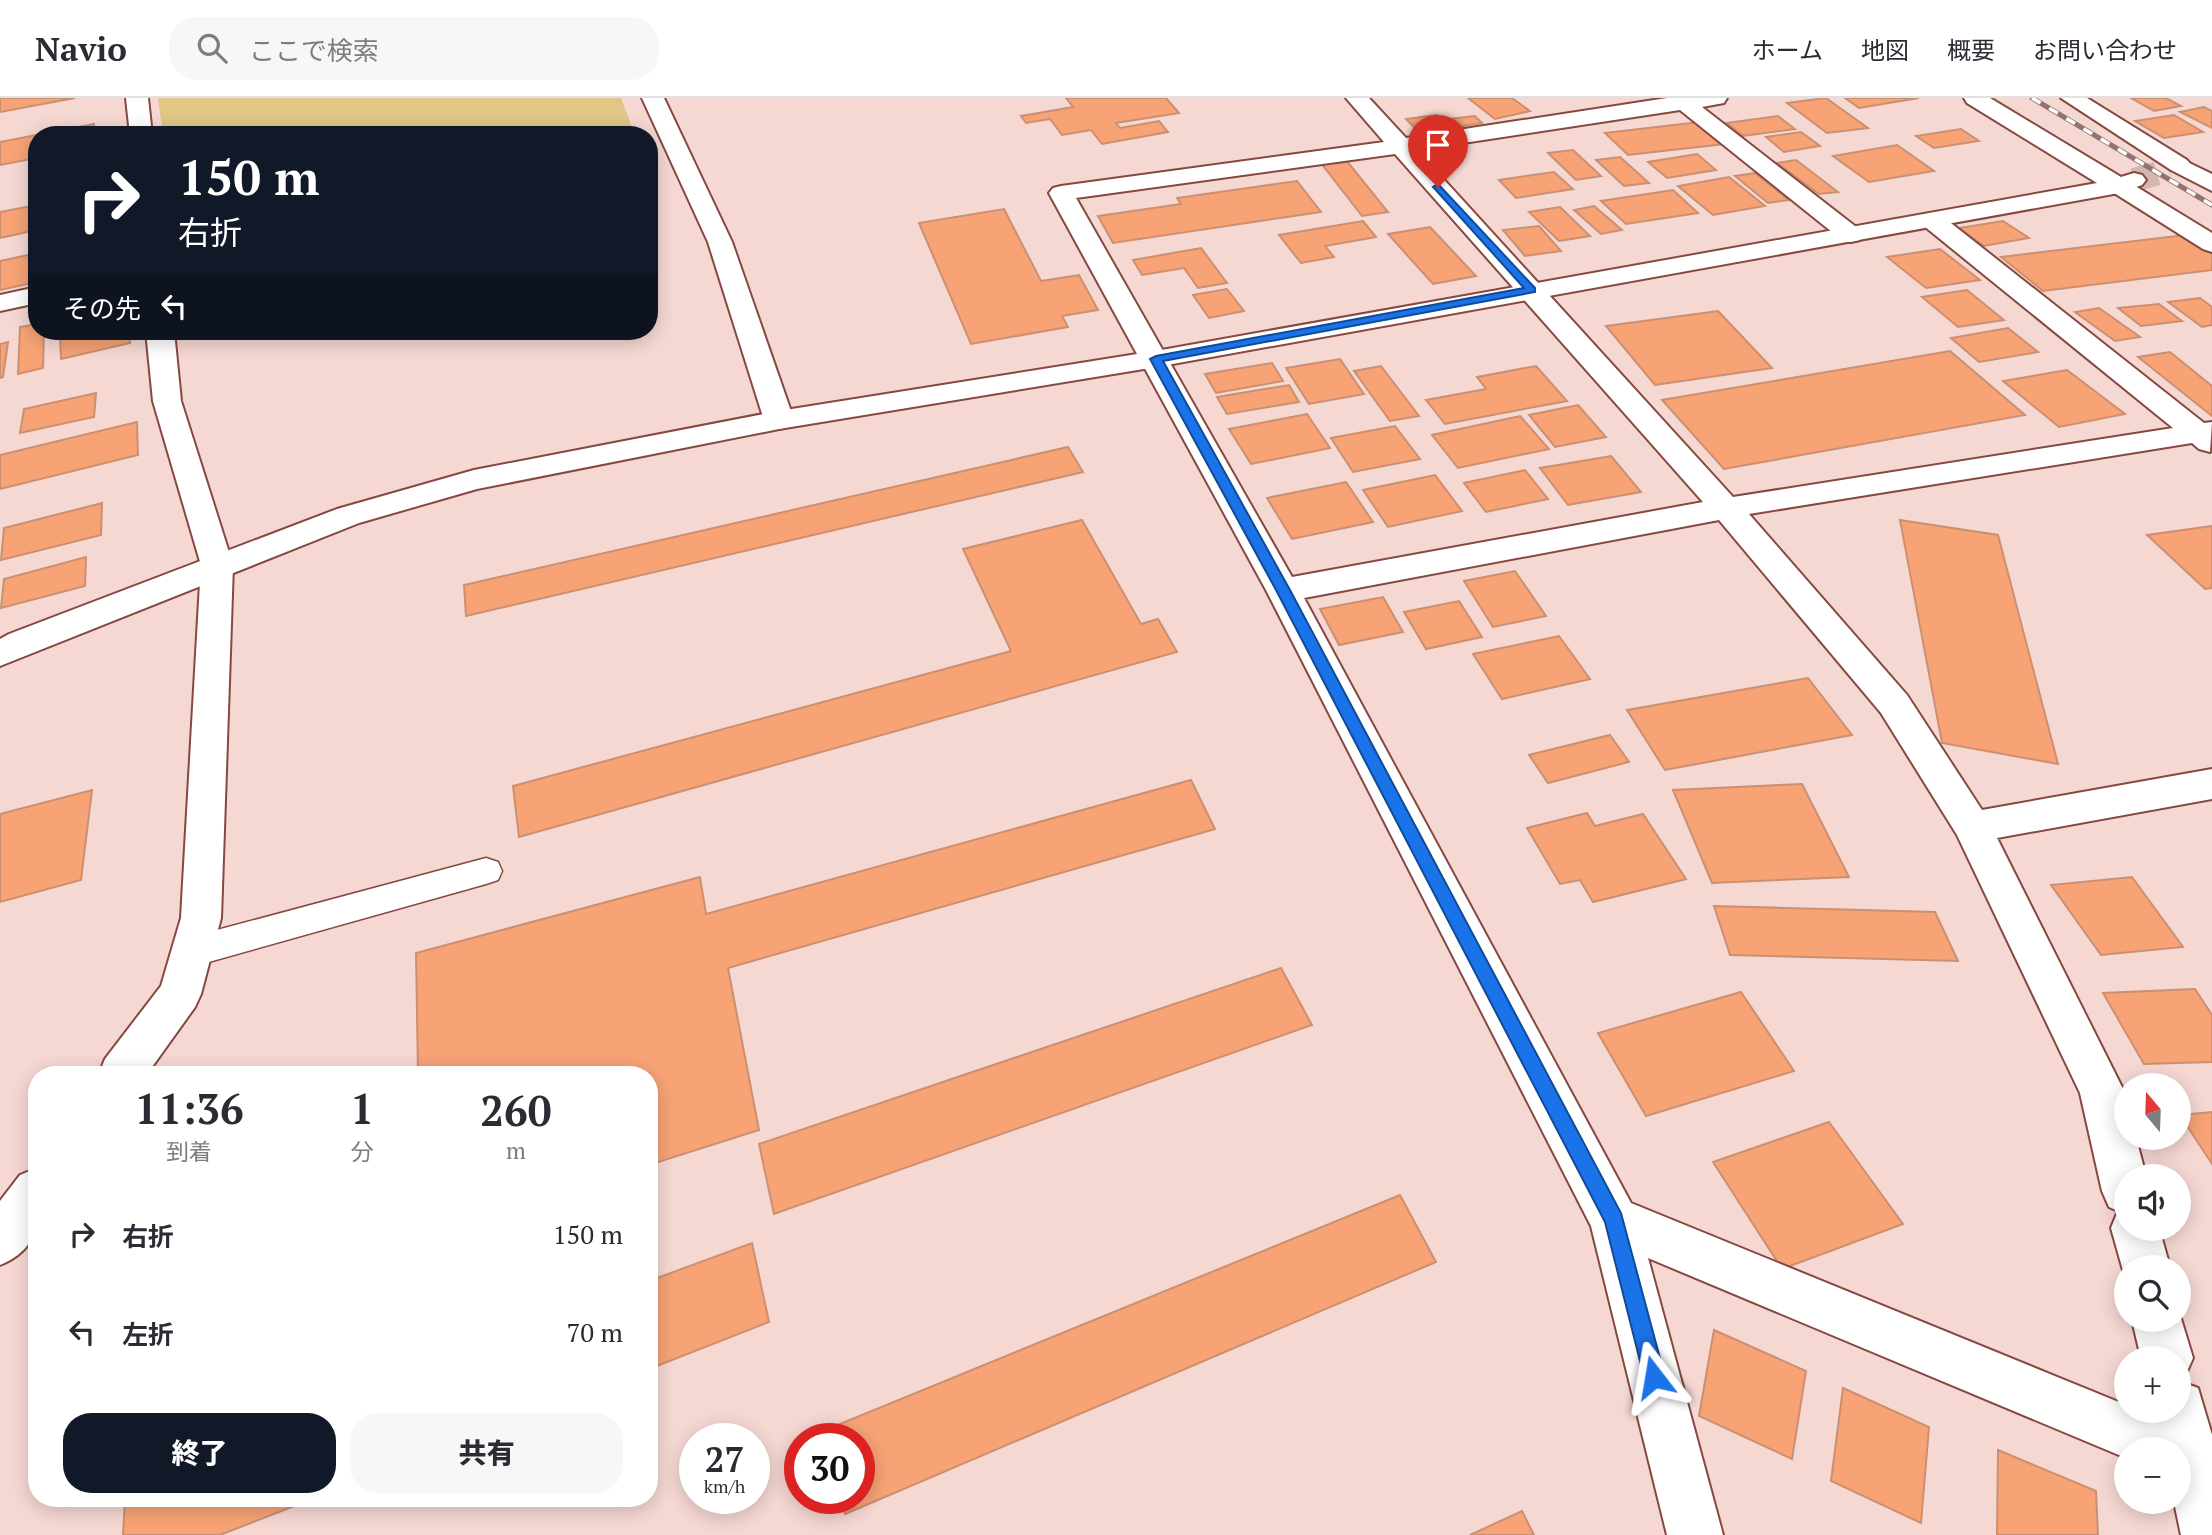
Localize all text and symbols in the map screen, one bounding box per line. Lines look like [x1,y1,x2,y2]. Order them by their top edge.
search box [169,17,659,80]
text: Navio [35,27,127,70]
icon: search [193,29,231,67]
text: ここで検索 [249,33,379,67]
text: ホーム [1752,34,1823,66]
text: 地図 [1861,34,1909,66]
text: 概要 [1947,34,1995,66]
text: お問い合わせ [2033,34,2177,66]
pin [1408,115,1468,187]
icon: arrive [1419,126,1457,164]
text: 150 m [178,144,320,209]
icon: right [63,154,154,245]
text: 右折 [178,211,242,253]
icon: left [155,287,193,325]
text: その先 [63,291,141,325]
north arrow [2114,1073,2191,1150]
map controls [2114,1073,2191,1514]
text: 11:36 [134,1080,244,1136]
text: 1 [350,1080,374,1136]
text: 260 [480,1082,552,1138]
text: m [506,1135,526,1166]
text: 到着 [166,1136,212,1167]
text: 分 [351,1136,374,1167]
button: sound [2114,1164,2191,1241]
icon: right [63,1215,101,1253]
text: 150 m [553,1217,623,1251]
text: 右折 [122,1219,174,1253]
button: search [2114,1255,2191,1332]
icon: left [63,1313,101,1351]
text: 70 m [567,1315,623,1349]
text: 左折 [122,1317,174,1351]
position arrow [1617,1340,1691,1414]
button: + [2114,1346,2191,1423]
button: 終了 [63,1413,336,1493]
button: 共有 [350,1413,623,1493]
speed limit sign: 30 [784,1423,875,1514]
text: 27 [705,1436,744,1482]
button: − [2114,1437,2191,1514]
text: km/h [704,1474,745,1498]

